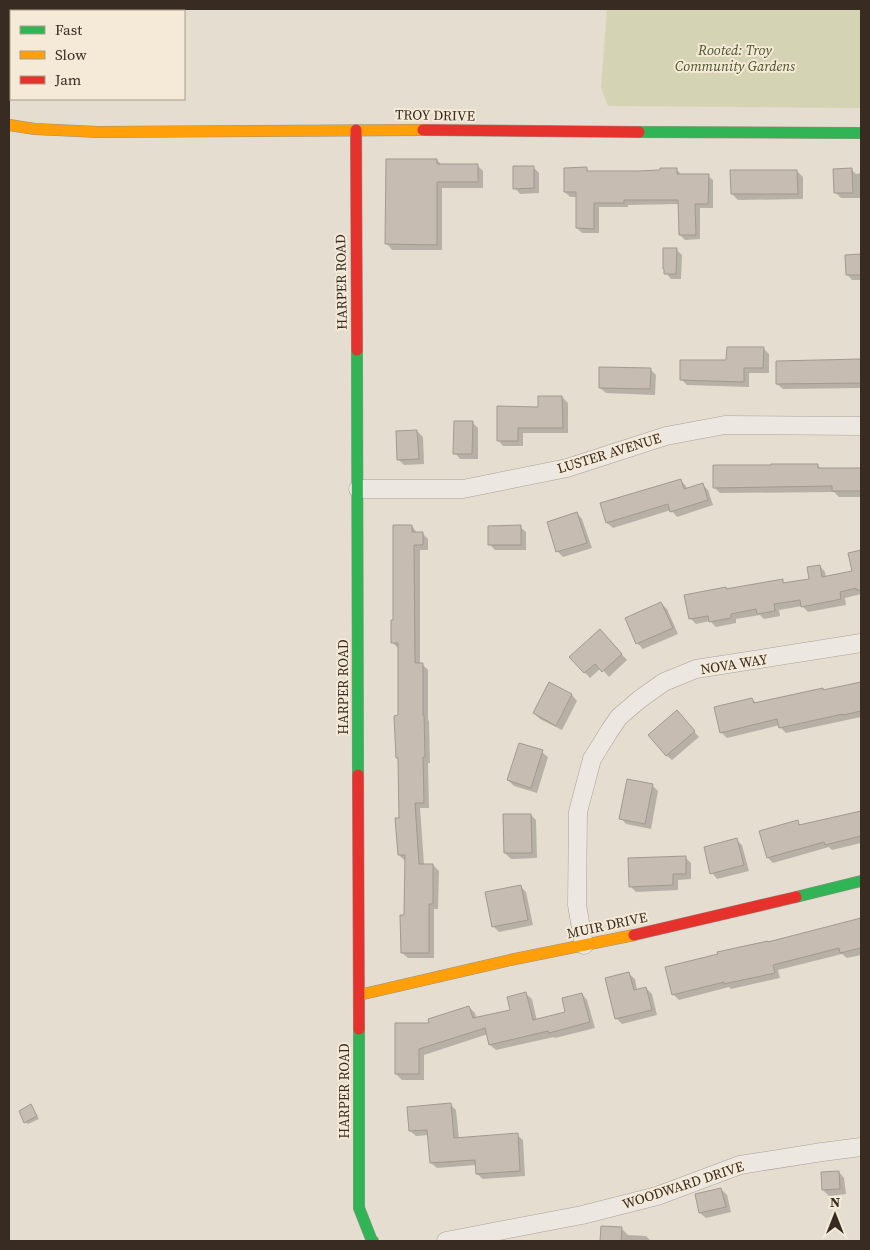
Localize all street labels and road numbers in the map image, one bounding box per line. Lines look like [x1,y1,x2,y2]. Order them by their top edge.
street label: TROY DRIVE [395,104,475,126]
street label: HARPER ROAD [330,234,352,330]
street label: LUSTER AVENUE [555,428,663,478]
street label: HARPER ROAD [333,639,353,735]
street label: NOVA WAY [699,649,769,679]
street label: MUIR DRIVE [565,907,649,943]
street label: HARPER ROAD [334,1043,354,1139]
street label: WOODWARD DRIVE [620,1156,746,1214]

